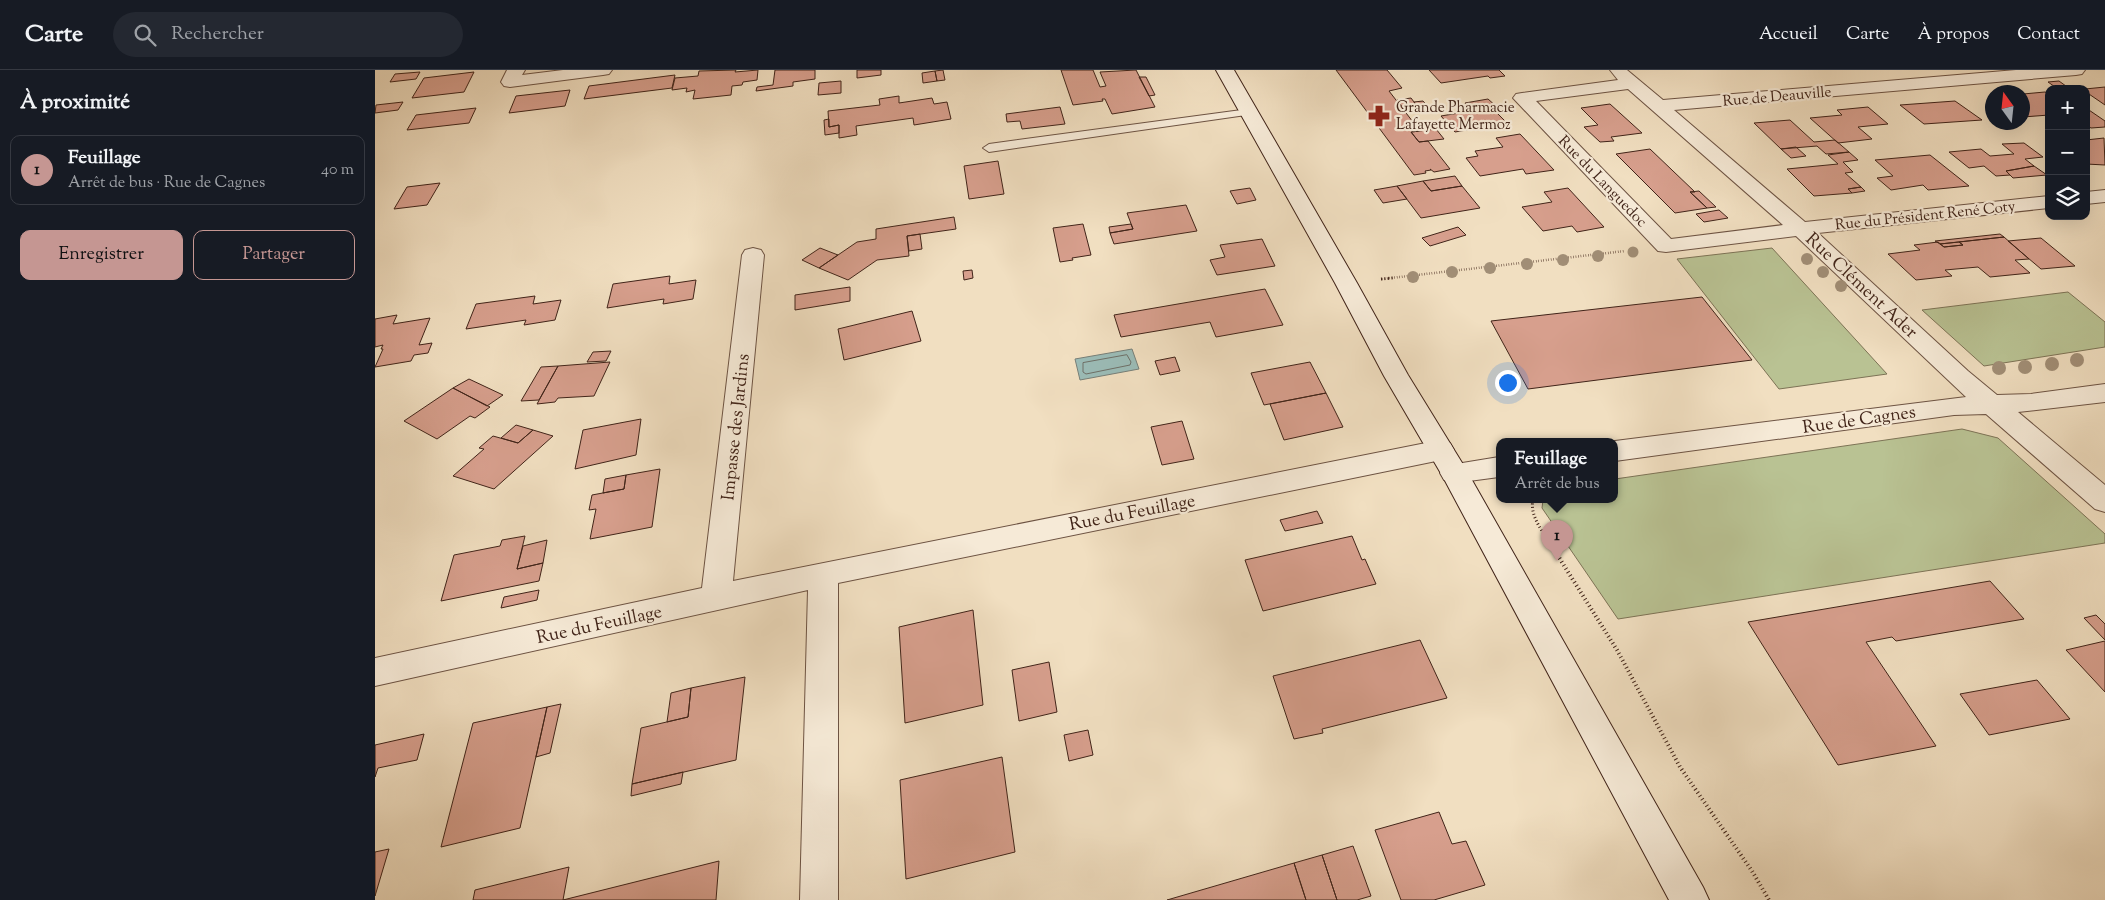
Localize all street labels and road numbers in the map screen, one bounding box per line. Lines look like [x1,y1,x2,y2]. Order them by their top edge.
street label: Rue de Deauville [1722,82,1832,113]
street label: Rue du Languedoc [1553,131,1651,233]
street label: Rue du Président René Coty [1834,197,2017,236]
street label: Rue Clément Ader [1799,227,1923,346]
street label: Impasse des Jardins [716,352,758,502]
street label: Rue de Cagnes [1801,400,1918,442]
street label: Rue du Feuillage [1067,489,1198,539]
street label: Rue du Feuillage [534,600,665,652]

